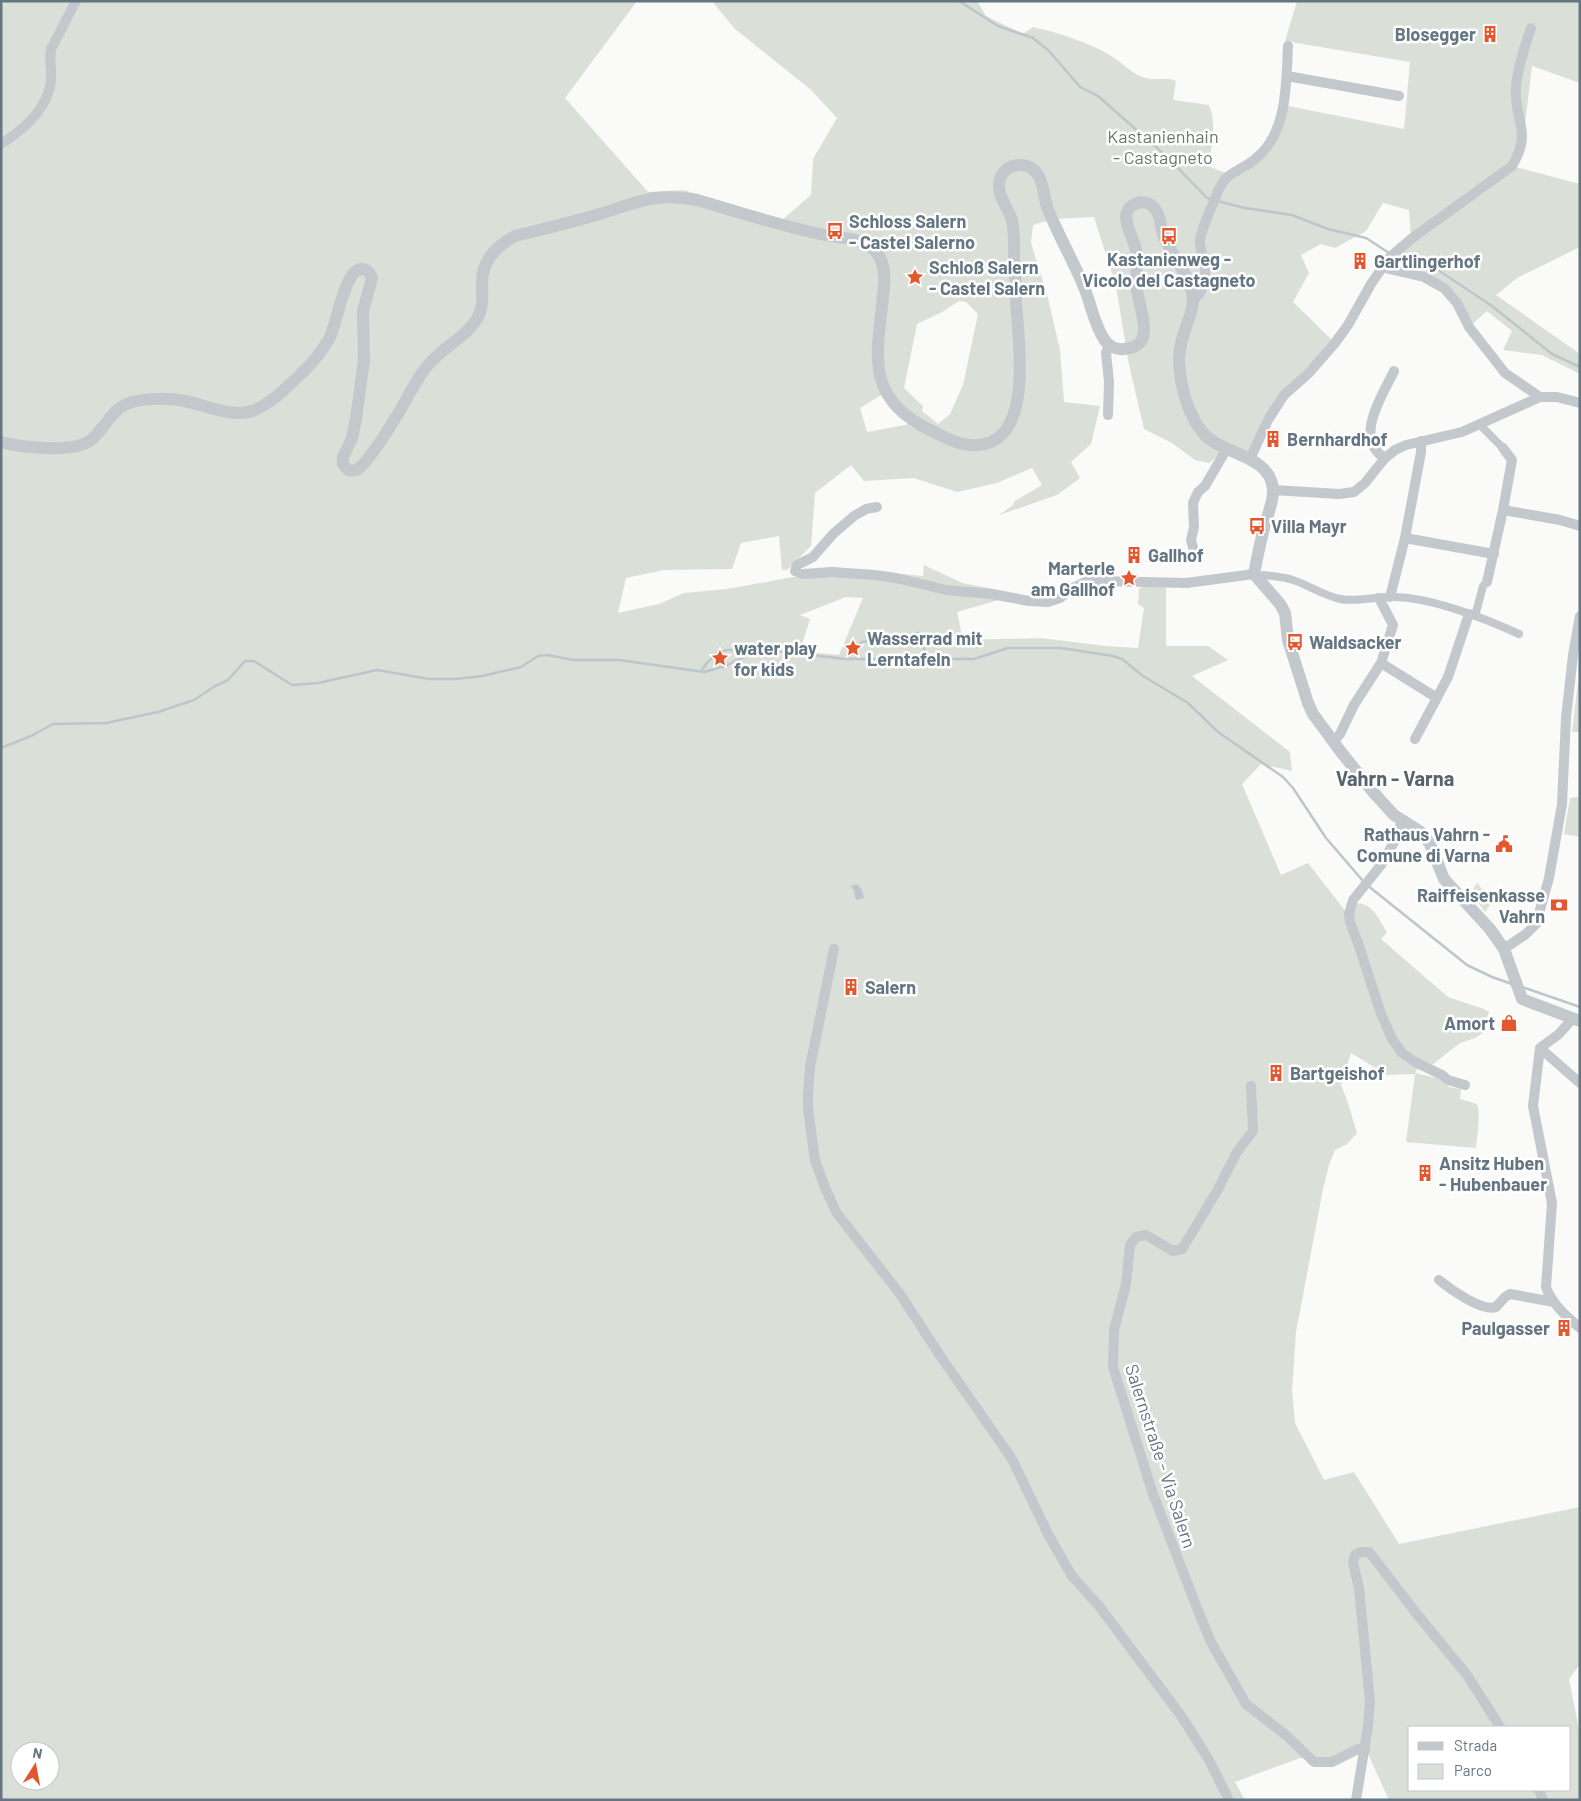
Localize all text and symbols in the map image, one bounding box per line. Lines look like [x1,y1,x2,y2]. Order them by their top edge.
place label: Blosegger [1395,23,1476,45]
building icon: Blosegger [1480,24,1500,44]
park label: Kastanienhain - Castagneto [1107,125,1219,168]
place label: Schloss Salern - Castel Salerno [849,210,975,253]
bus stop icon: Schloss Salern - Castel Salerno [825,221,845,241]
bus stop icon: Kastanienweg - Vicolo del Castagneto [1159,226,1179,246]
place label: Kastanienweg - Vicolo del Castagneto [1082,248,1256,291]
place label: Gartlingerhof [1374,250,1480,272]
building icon: Gartlingerhof [1350,251,1370,271]
place label: Schloß Salern - Castel Salern [929,256,1045,299]
place icon: Schloß Salern - Castel Salern [905,267,925,287]
place label: Bernhardhof [1287,428,1387,450]
building icon: Bernhardhof [1263,429,1283,449]
place label: Villa Mayr [1271,515,1347,537]
bus stop icon: Villa Mayr [1247,516,1267,536]
place label: Gallhof [1148,544,1204,566]
building icon: Gallhof [1124,545,1144,565]
place label: Marterle am Gallhof [1031,557,1115,600]
place icon: Marterle am Gallhof [1119,568,1139,588]
place label: Wasserrad mit Lerntafeln [867,627,983,670]
place label: Waldsacker [1309,631,1402,653]
bus stop icon: Waldsacker [1285,632,1305,652]
place label: water play for kids [734,637,817,680]
place icon: Wasserrad mit Lerntafeln [843,638,863,658]
place icon: water play for kids [710,648,730,668]
district label: Vahrn - Varna [1336,766,1454,790]
place label: Rathaus Vahrn - Comune di Varna [1357,823,1490,866]
public building icon: Rathaus Vahrn - Comune di Varna [1494,834,1514,854]
place label: Raiffeisenkasse Vahrn [1417,884,1545,927]
bank icon: Raiffeisenkasse Vahrn [1549,895,1569,915]
place label: Salern [865,976,916,998]
building icon: Salern [841,977,861,997]
place label: Amort [1444,1012,1495,1034]
shop icon: Amort [1499,1013,1519,1033]
place label: Bartgeishof [1290,1062,1384,1084]
building icon: Bartgeishof [1266,1063,1286,1083]
place label: Ansitz Huben - Hubenbauer [1439,1152,1547,1195]
building icon: Ansitz Huben - Hubenbauer [1415,1163,1435,1183]
place label: Paulgasser [1461,1317,1550,1339]
building icon: Paulgasser [1554,1318,1574,1338]
street label: Salernstraße - Via Salern [1121,1361,1201,1551]
legend [1408,1726,1571,1791]
text: Strada [1454,1736,1497,1754]
north arrow [10,1741,60,1791]
text: N [31,1744,44,1762]
text: Parco [1454,1761,1492,1779]

